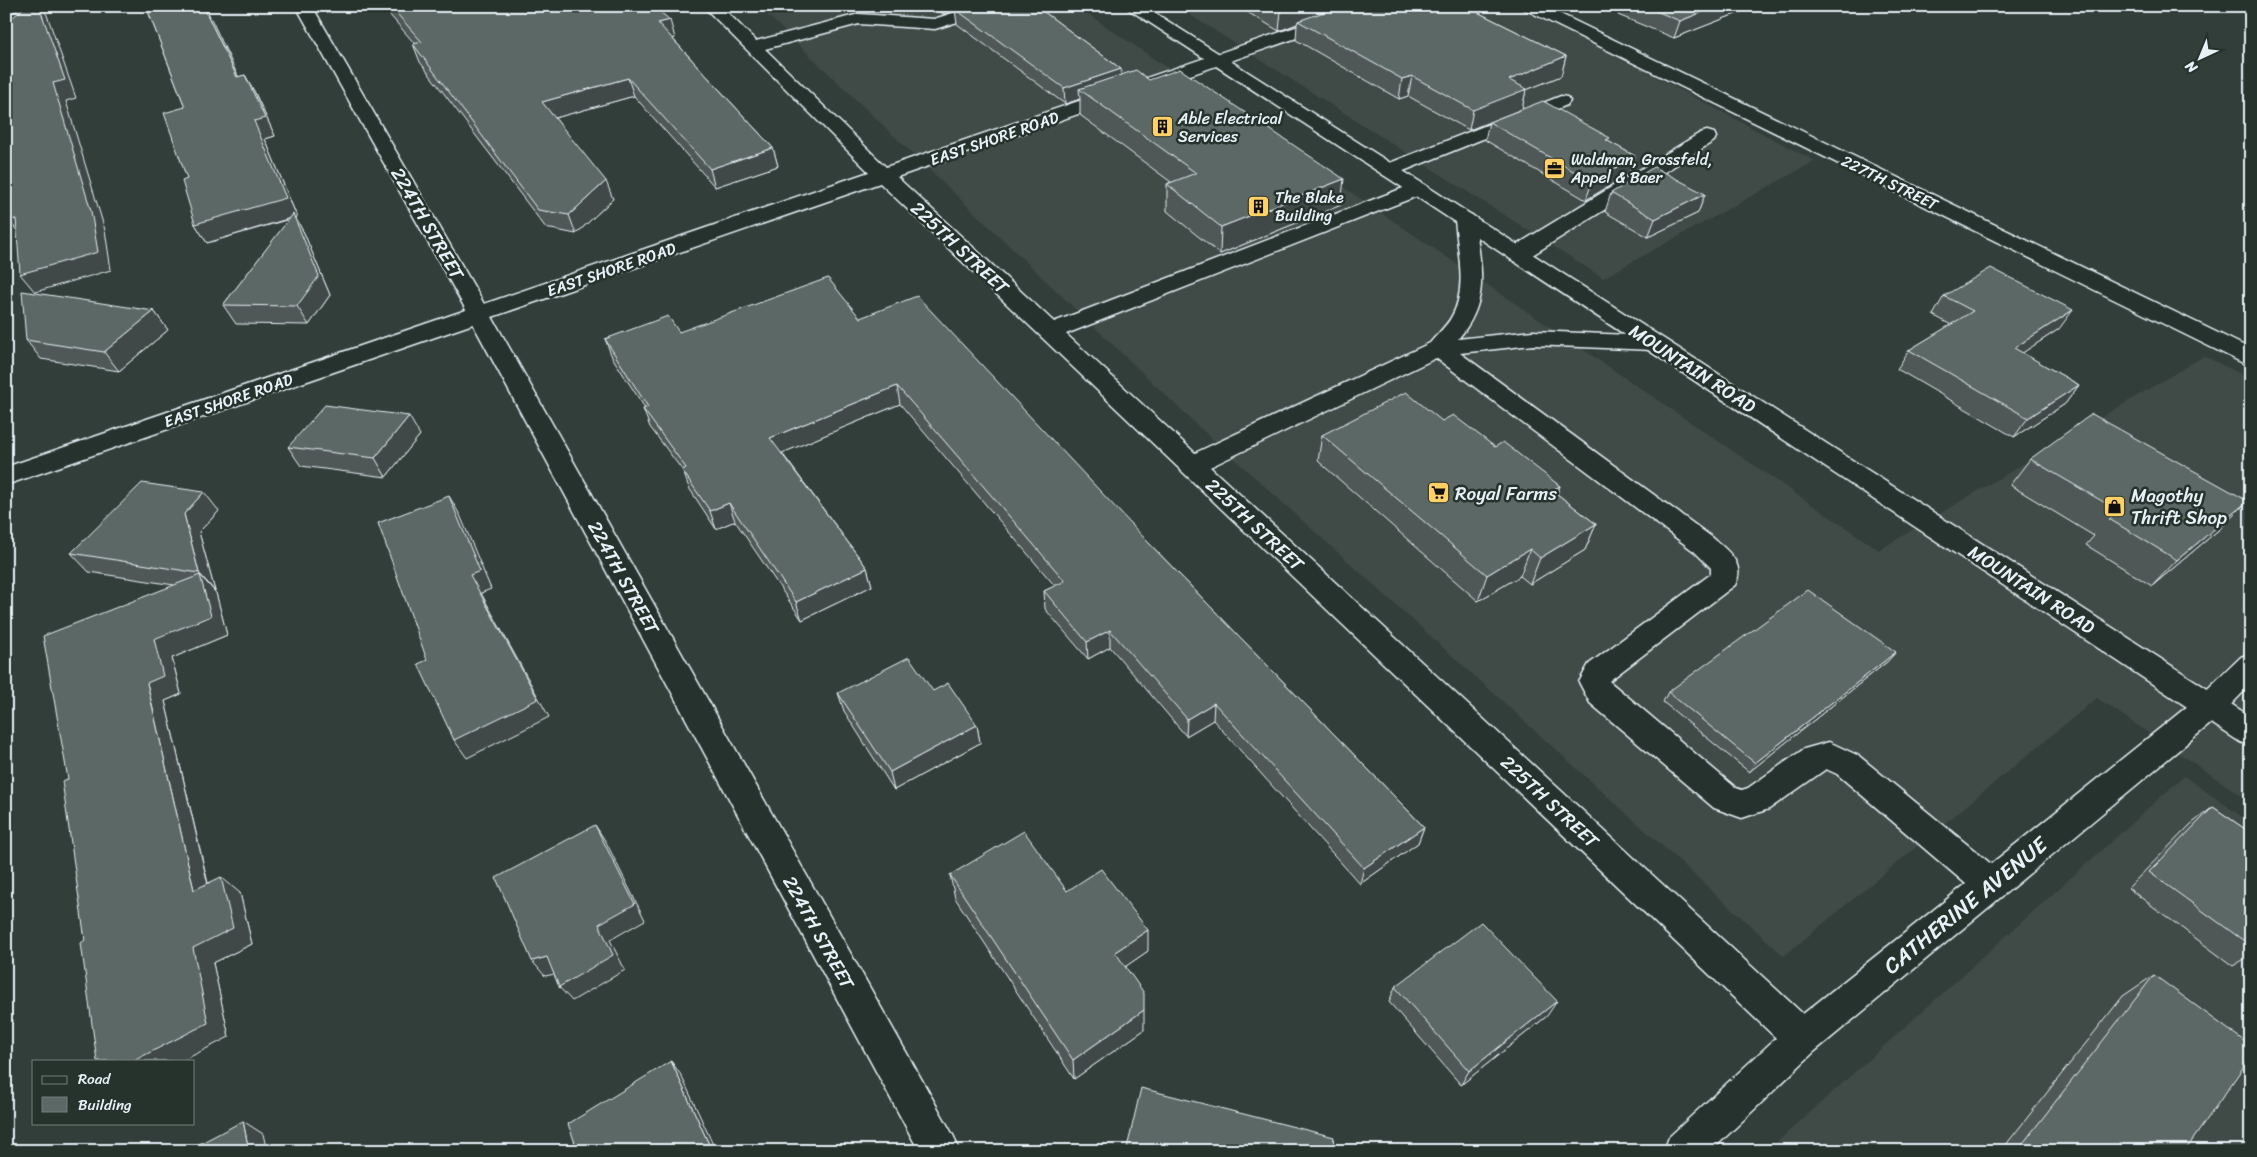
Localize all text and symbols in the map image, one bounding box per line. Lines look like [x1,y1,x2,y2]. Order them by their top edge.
north arrow [2174,32,2224,82]
text: N [2179,54,2204,80]
street label: EAST SHORE ROAD [926,103,1063,174]
place label: Able Electrical Services [1177,104,1283,151]
building icon: Able Electrical Services [1150,115,1174,139]
place label: Waldman, Grossfeld, Appel & Baer [1570,145,1713,192]
street label: 227TH STREET [1836,146,1944,219]
office icon: Waldman, Grossfeld, Appel & Baer [1543,156,1567,180]
street label: 224TH STREET [382,161,474,287]
place label: The Blake Building [1275,183,1344,230]
street label: 225TH STREET [903,193,1018,303]
building icon: The Blake Building [1247,194,1271,218]
street label: EAST SHORE ROAD [543,234,680,305]
street label: MOUNTAIN ROAD [1622,315,1764,422]
street label: EAST SHORE ROAD [160,365,297,436]
street label: 225TH STREET [1198,470,1313,580]
place label: Royal Farms [1455,477,1557,510]
place label: Magothy Thrift Shop [2131,479,2227,534]
supermarket icon: Royal Farms [1427,481,1451,505]
shop icon: Magothy Thrift Shop [2103,494,2127,518]
street label: 224TH STREET [579,514,669,642]
street label: MOUNTAIN ROAD [1961,536,2103,643]
street label: 225TH STREET [1493,747,1608,857]
street label: CATHERINE AVENUE [1874,825,2058,984]
street label: 224TH STREET [774,869,864,997]
legend [32,1060,195,1124]
text: Road [78,1066,111,1092]
text: Building [78,1092,132,1118]

